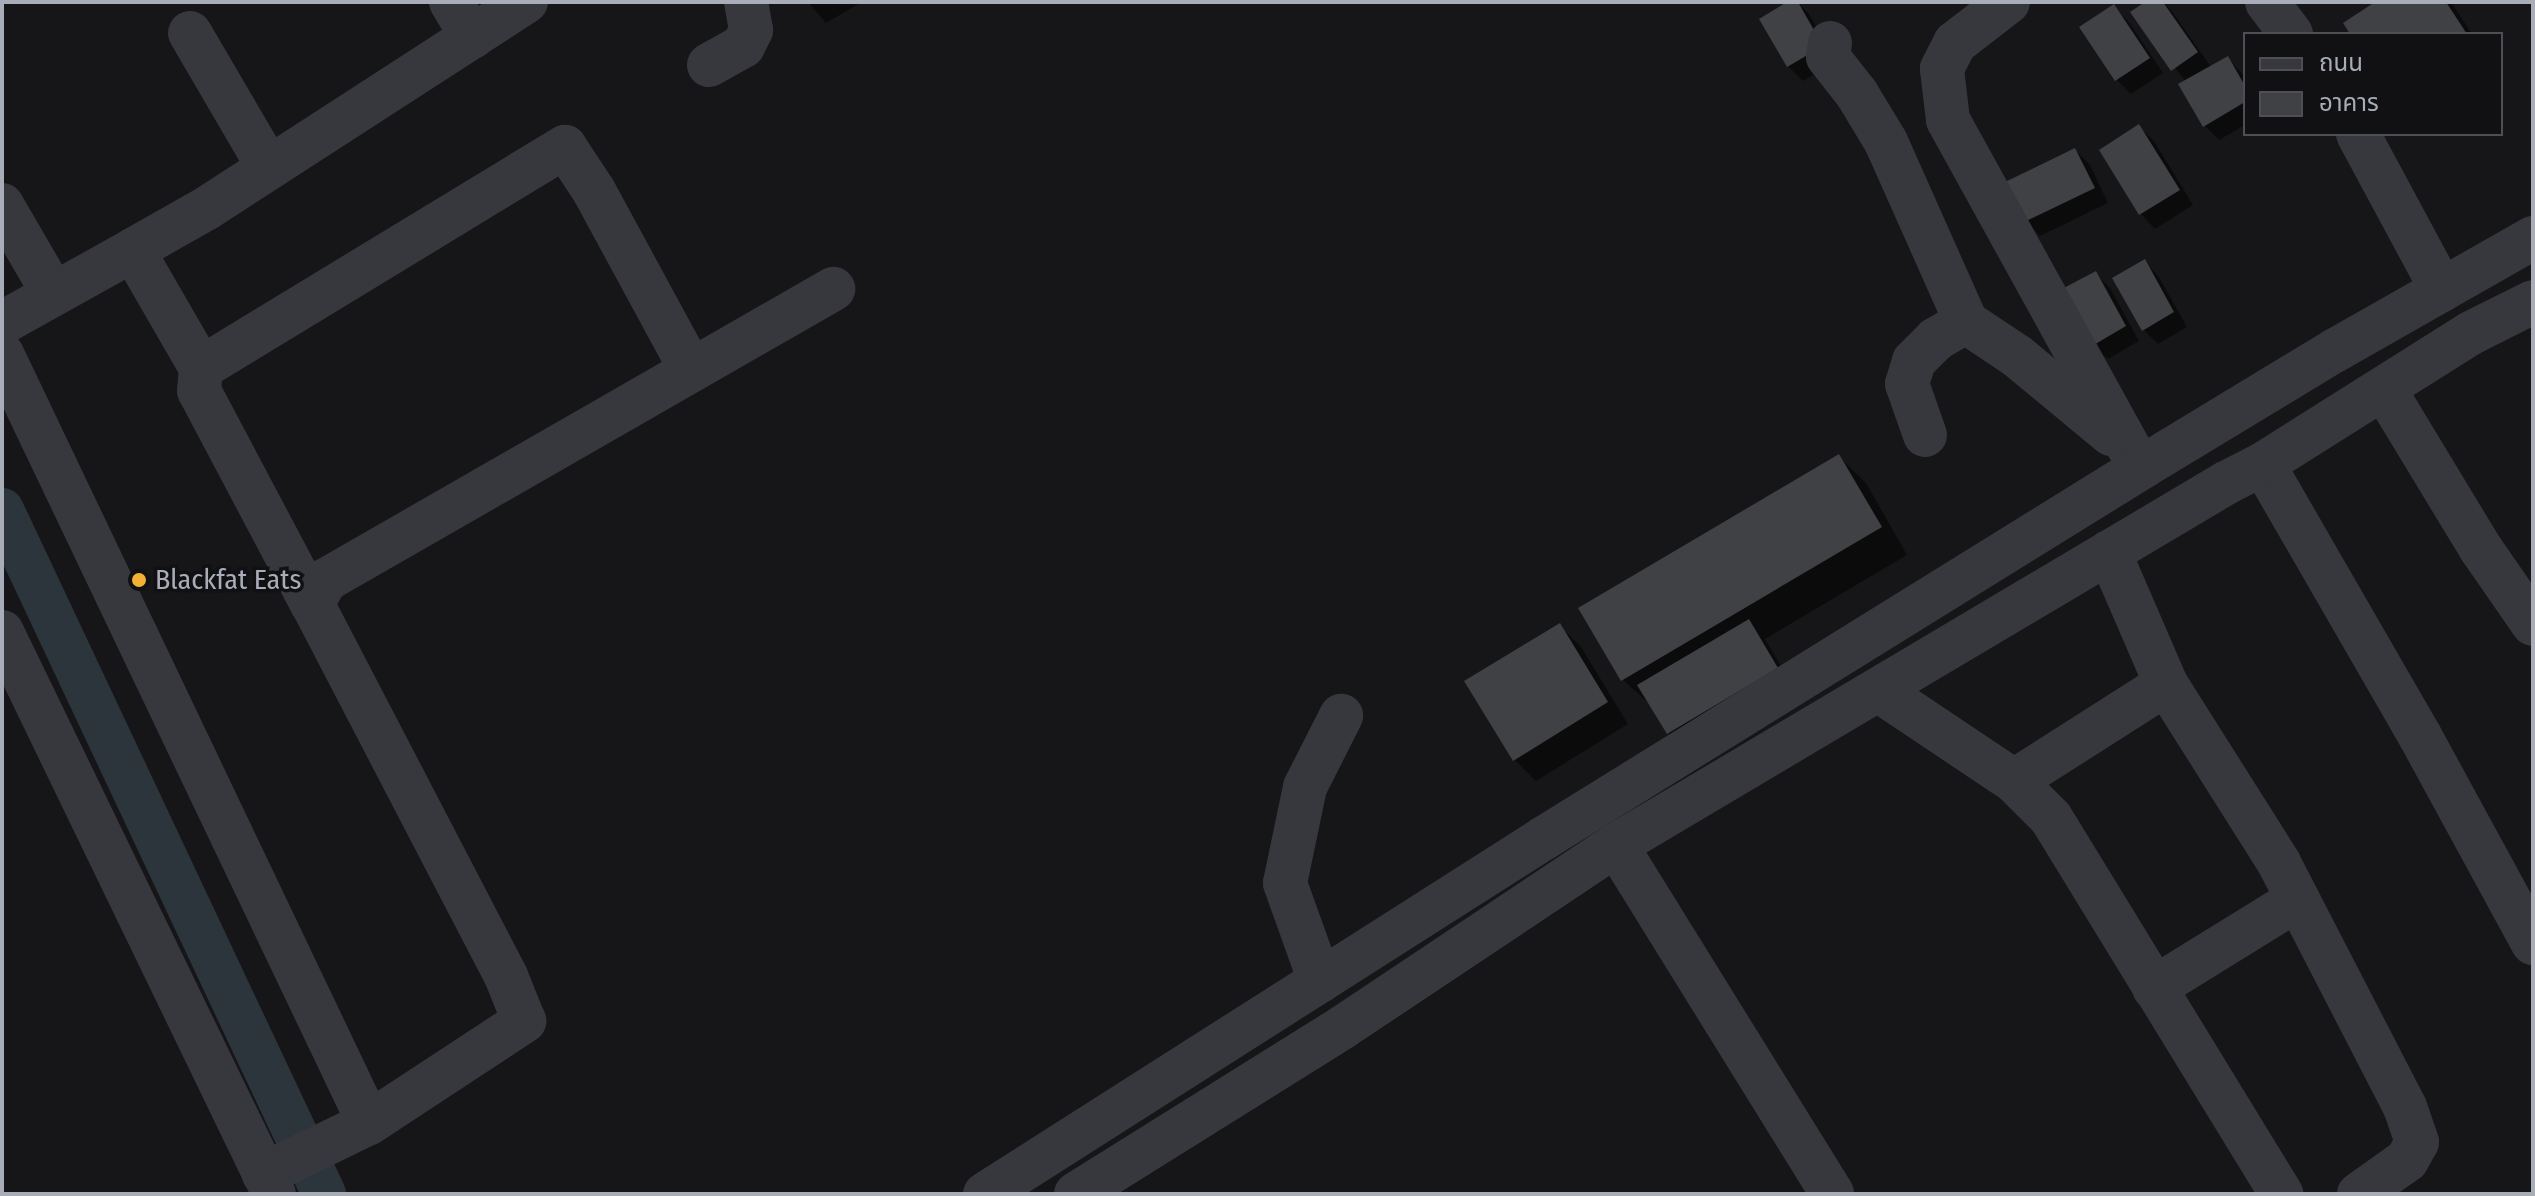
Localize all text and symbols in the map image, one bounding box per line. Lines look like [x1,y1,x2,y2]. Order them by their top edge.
legend [2243,32,2503,136]
text: ถนน [2319,49,2363,77]
text: อาคาร [2319,89,2379,117]
place label: Blackfat Eats [155,563,301,597]
marker: Blackfat Eats [130,571,148,589]

